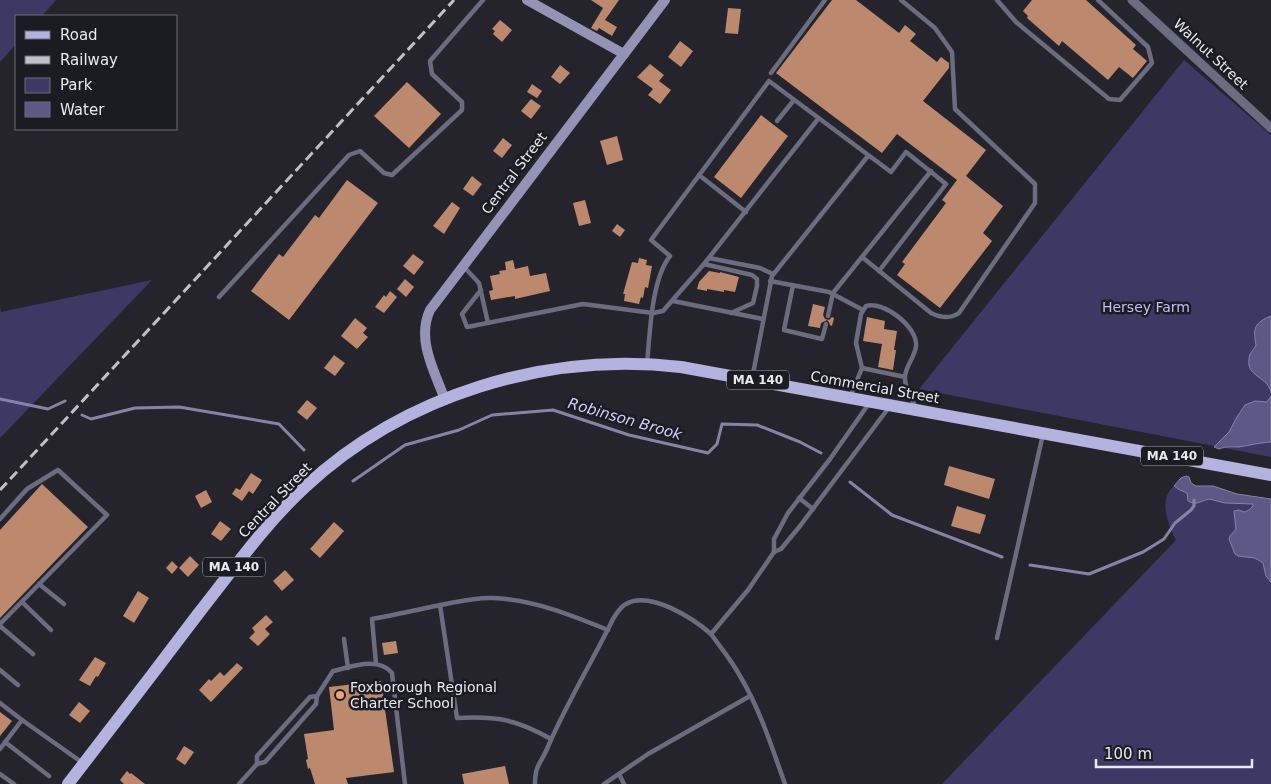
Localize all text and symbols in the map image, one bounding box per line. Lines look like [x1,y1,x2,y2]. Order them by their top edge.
legend [15,15,178,130]
street label: Walnut Street [1171,16,1252,93]
text: Road [60,26,98,44]
text: Railway [60,51,118,69]
text: Park [60,76,93,94]
text: Water [60,101,105,119]
street label: Central Street [478,129,550,217]
park label: Hersey Farm [1102,299,1190,315]
street label: Commercial Street [809,368,941,406]
road number: MA 140 [727,370,789,390]
water label: Robinson Brook [566,394,685,444]
road number: MA 140 [1141,446,1203,466]
street label: Central Street [235,459,315,541]
road number: MA 140 [203,558,265,576]
place label: Foxborough Regional Charter School [350,679,497,711]
marker: Foxborough Regional Charter School [334,689,346,701]
scale bar [1096,736,1252,768]
text: 100 m [1104,745,1152,763]

